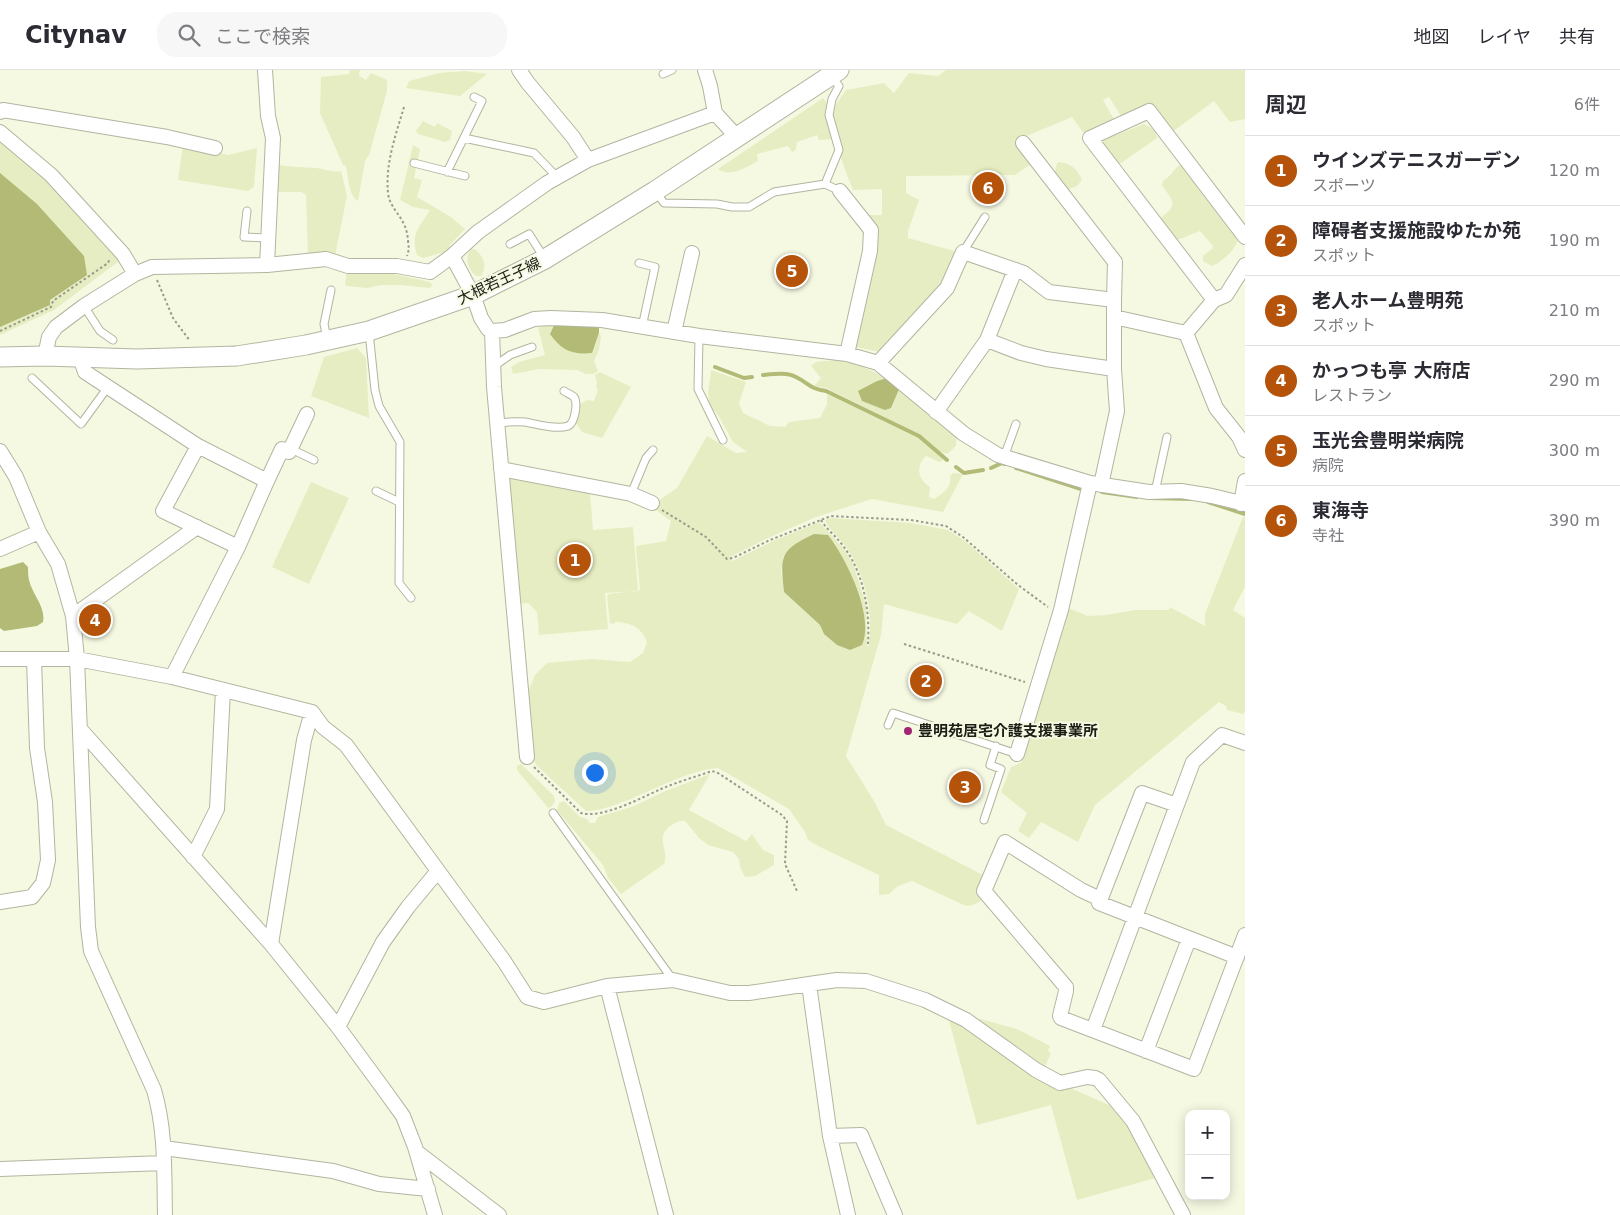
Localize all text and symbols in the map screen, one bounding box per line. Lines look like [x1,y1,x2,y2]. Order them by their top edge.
search box [157,12,507,57]
text: Citynav [25,21,127,49]
icon: search [175,21,203,49]
text: ここで検索 [215,25,310,47]
text: 地図 [1414,26,1450,47]
text: レイヤ [1478,26,1531,47]
text: 共有 [1559,26,1595,47]
text: 周辺 [1265,93,1307,117]
text: 6件 [1574,95,1600,114]
text: ウインズテニスガーデン [1312,149,1521,171]
text: 1 [1275,161,1287,180]
text: 120 m [1549,161,1600,180]
pin: 6 [972,169,1004,207]
text: スポーツ [1312,176,1376,195]
text: 障碍者支援施設ゆたか苑 [1312,219,1521,241]
text: 2 [1275,231,1287,250]
text: 190 m [1549,231,1600,250]
text: スポット [1312,246,1376,265]
pin: 5 [776,252,808,290]
street label: 大根若王子線 [454,254,544,308]
text: 老人ホーム豊明苑 [1312,289,1463,311]
text: 3 [1275,301,1287,320]
text: 210 m [1549,301,1600,320]
text: スポット [1312,316,1376,335]
text: かっつも亭 大府店 [1312,359,1471,381]
text: 4 [1275,371,1287,390]
text: 290 m [1549,371,1600,390]
text: レストラン [1312,386,1392,405]
text: 玉光会豊明栄病院 [1312,429,1464,451]
text: 5 [1275,441,1287,460]
text: 300 m [1549,441,1600,460]
text: 病院 [1312,456,1344,475]
text: 東海寺 [1312,499,1369,521]
text: 6 [1275,511,1287,530]
text: 390 m [1549,511,1600,530]
text: 寺社 [1312,526,1344,545]
pin: 1 [559,541,591,579]
pin: 4 [79,601,111,639]
pin: 2 [910,662,942,700]
place label: 豊明苑居宅介護支援事業所 [918,722,1098,740]
marker: 豊明苑居宅介護支援事業所 [902,725,914,737]
your location [582,760,608,786]
pin: 3 [949,768,981,806]
map controls [1185,1110,1230,1200]
button: + [1185,1110,1230,1155]
button: − [1185,1155,1230,1200]

